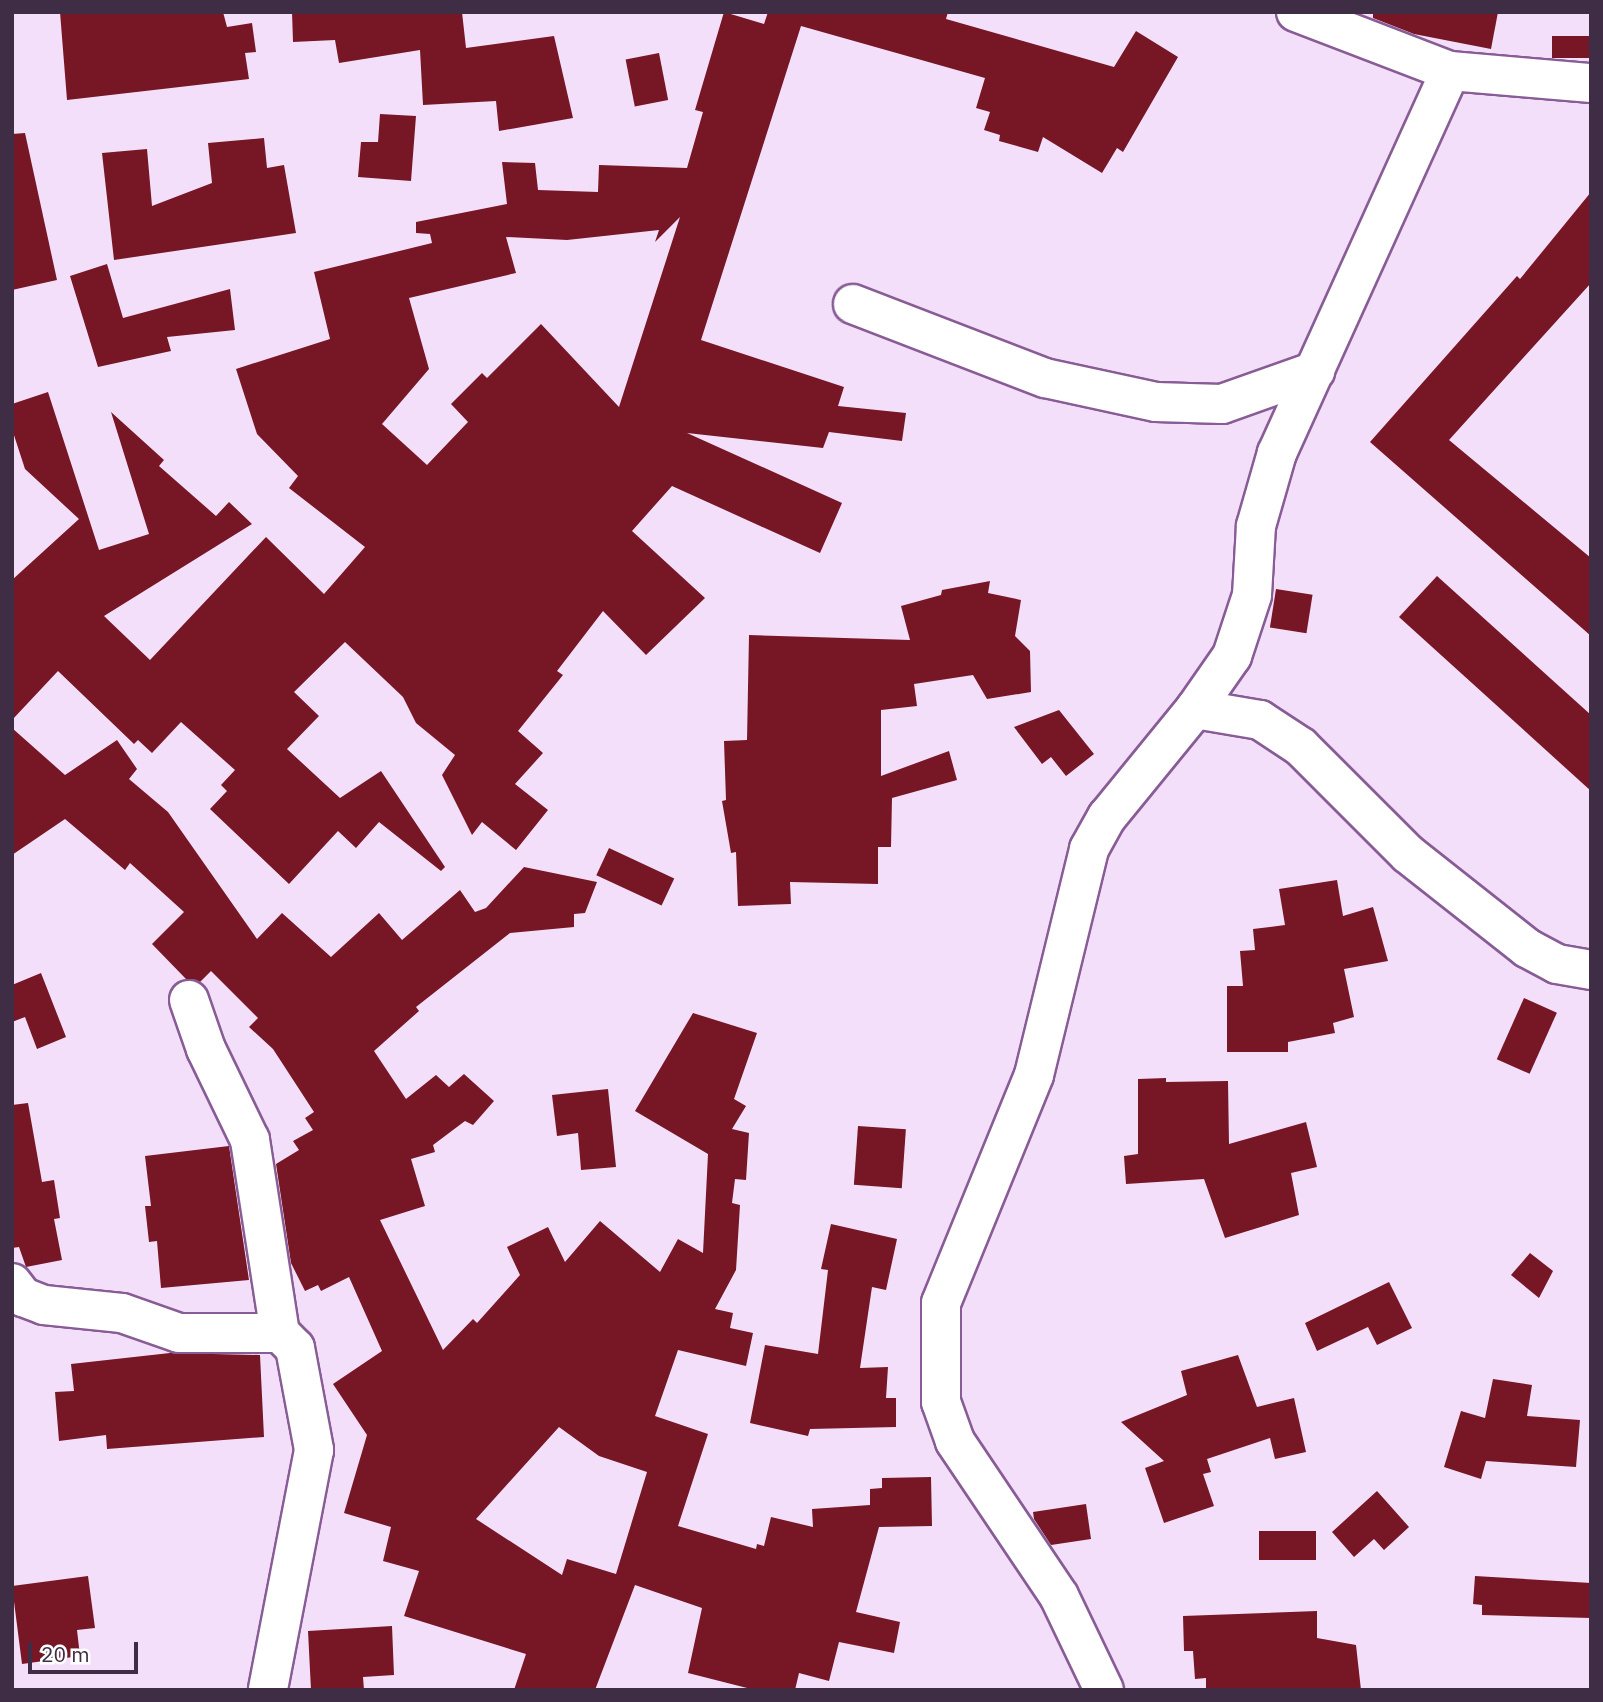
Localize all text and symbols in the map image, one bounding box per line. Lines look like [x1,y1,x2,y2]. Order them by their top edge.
scale bar [32,1628,142,1672]
text: 20 m [41,1640,90,1668]

